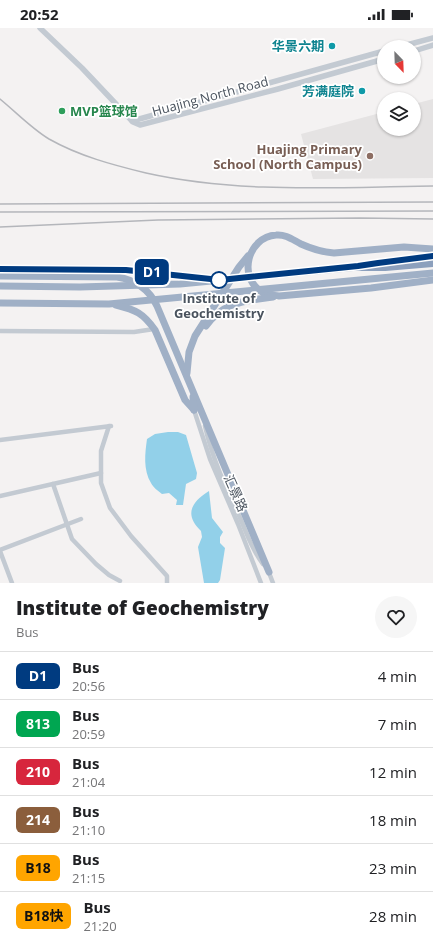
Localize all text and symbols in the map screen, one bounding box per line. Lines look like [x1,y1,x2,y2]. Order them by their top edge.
text: 20:52 [20,4,59,24]
place label: 华景六期 [272,37,324,55]
north arrow [377,40,421,84]
map controls [377,40,421,136]
marker: 华景六期 [327,41,337,51]
street label: Huajing North Road [150,72,270,120]
place label: 芳满庭院 [302,82,354,100]
marker: 芳满庭院 [357,86,367,96]
button: layers [377,92,421,136]
place label: MVP篮球馆 [70,102,138,120]
marker: MVP篮球馆 [57,106,67,116]
place label: Huajing Primary School (North Campus) [213,140,363,173]
marker: Huajing Primary School (North Campus) [365,151,375,161]
line badge: D1 [134,259,170,285]
text: D1 [143,262,161,281]
marker: Institute of Geochemistry [210,271,228,289]
place label: Institute of Geochemistry [174,289,265,322]
street label: 汇景路 [220,472,252,514]
text: Institute of Geochemistry [16,595,269,621]
button: heart [375,596,417,638]
text: Bus [16,623,39,641]
text: Bus [72,657,99,677]
text: D1 [29,666,47,685]
text: 4 min [378,666,417,686]
text: 20:56 [72,677,105,695]
text: Bus [72,705,99,725]
text: 813 [26,714,50,733]
text: 7 min [378,714,417,734]
text: 20:59 [72,725,105,743]
text: Bus [72,753,99,773]
text: 210 [26,762,50,781]
text: 12 min [369,762,417,782]
text: 21:04 [72,773,105,791]
text: Bus [72,801,99,821]
text: 214 [26,810,50,829]
text: 18 min [369,810,417,830]
text: 21:10 [72,821,105,839]
text: Bus [72,849,99,869]
text: B18 [25,858,51,877]
text: 23 min [369,858,417,878]
text: 21:15 [72,869,105,887]
text: Bus [83,897,111,917]
text: B18快 [24,906,63,925]
text: 28 min [369,906,417,926]
text: 21:20 [83,917,117,935]

